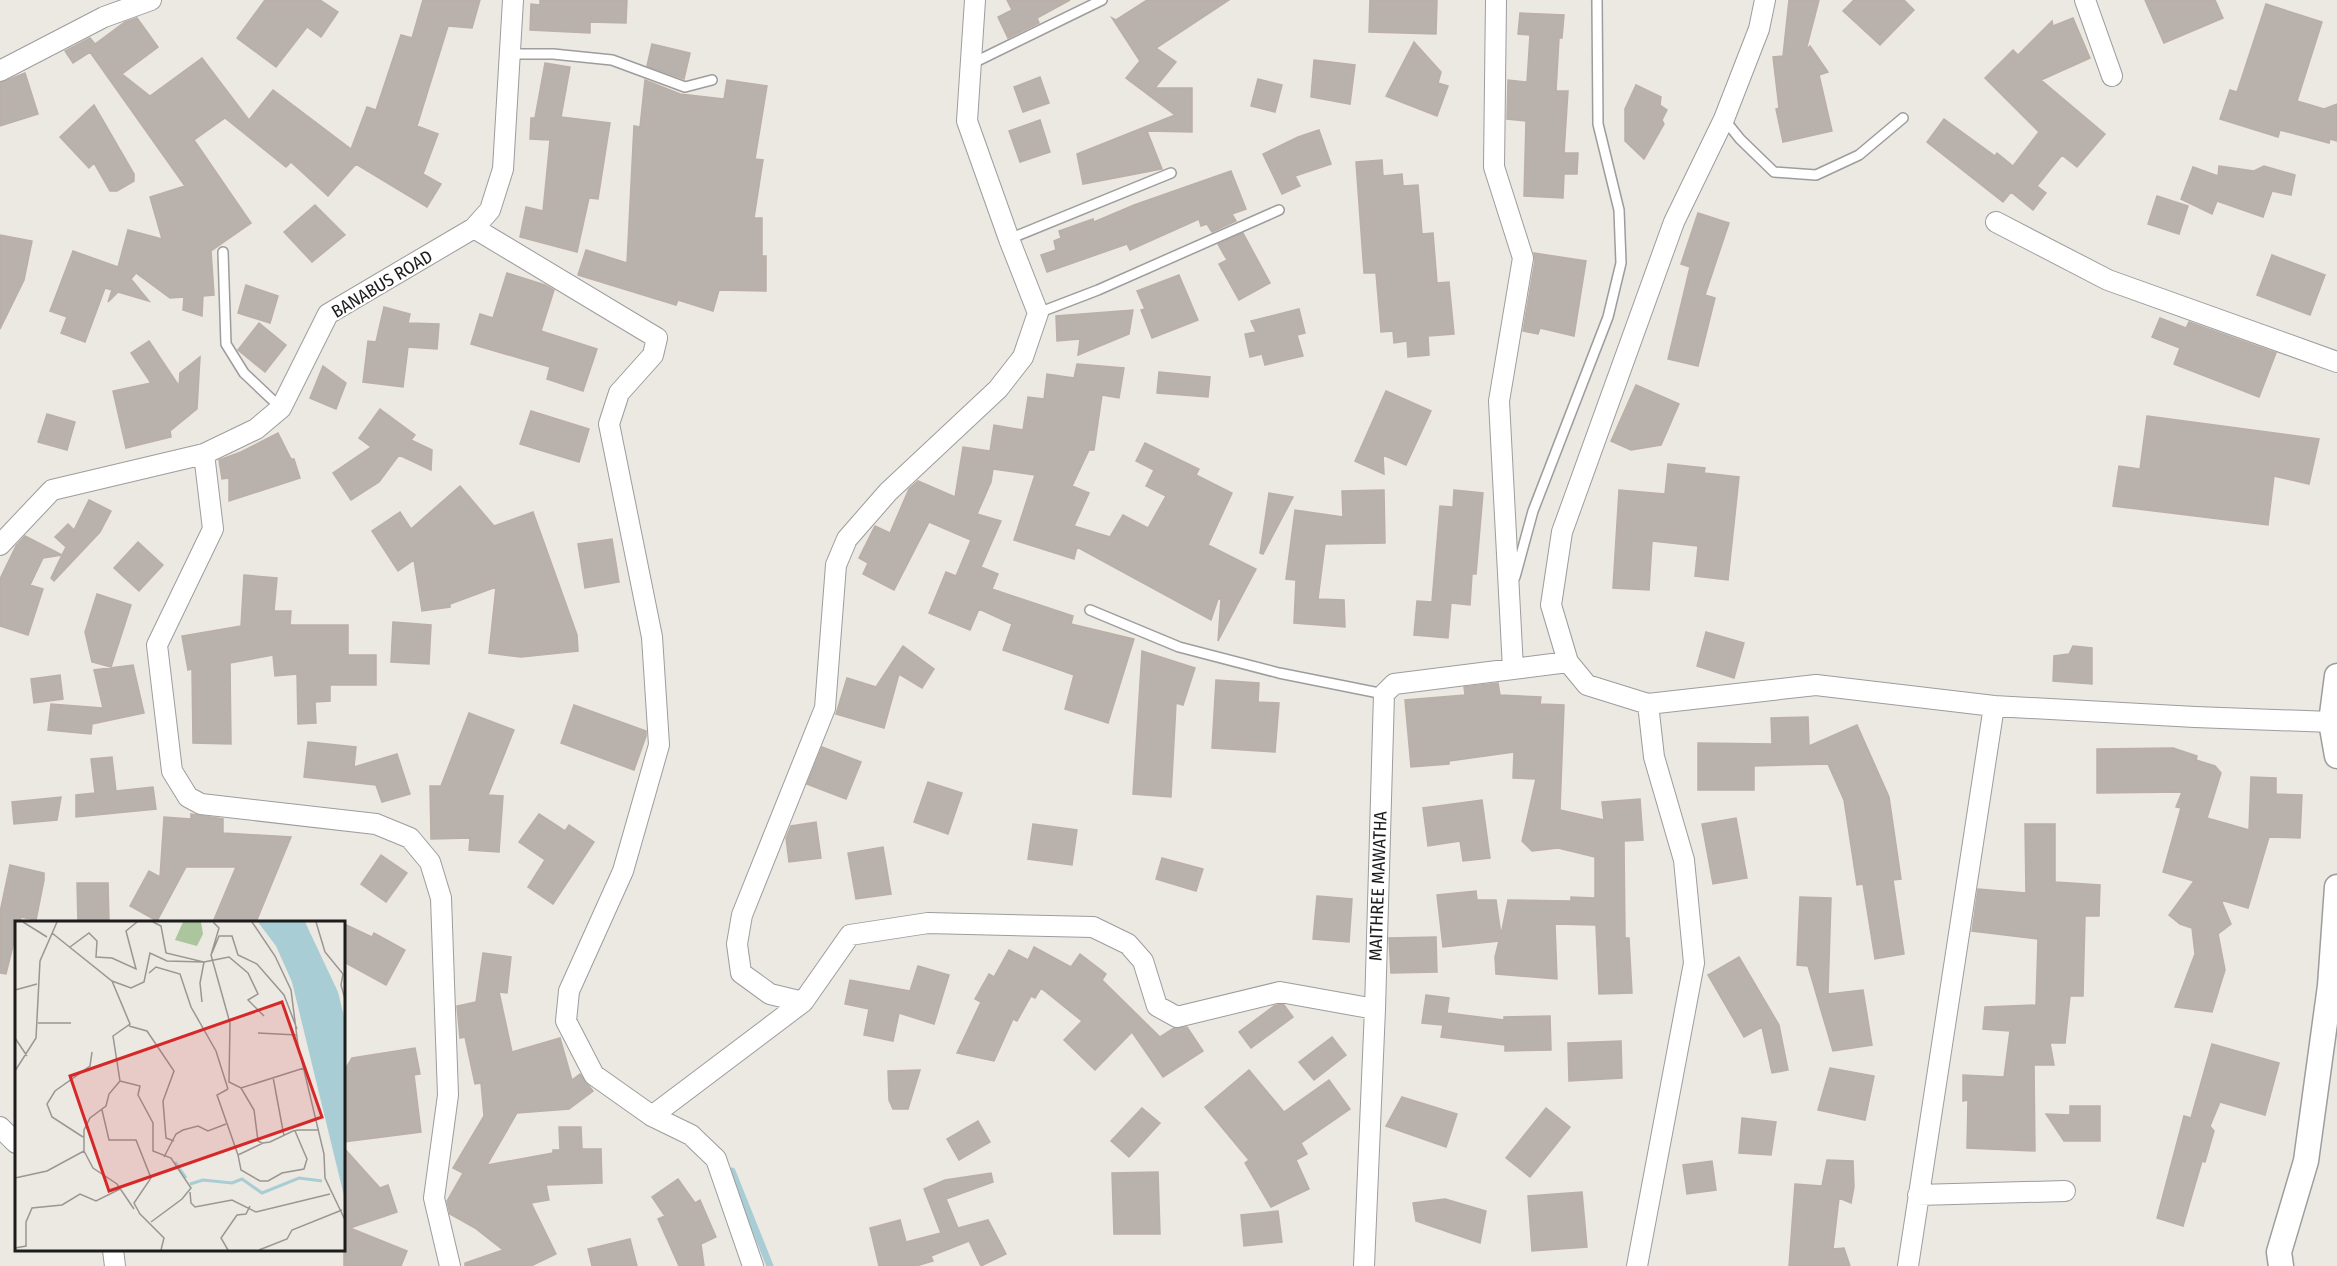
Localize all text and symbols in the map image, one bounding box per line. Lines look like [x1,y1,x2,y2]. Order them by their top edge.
street label: BANABUS ROAD [328,245,436,323]
street label: MAITHREE MAWATHA [1364,810,1392,961]
inset map [15,921,345,1251]

